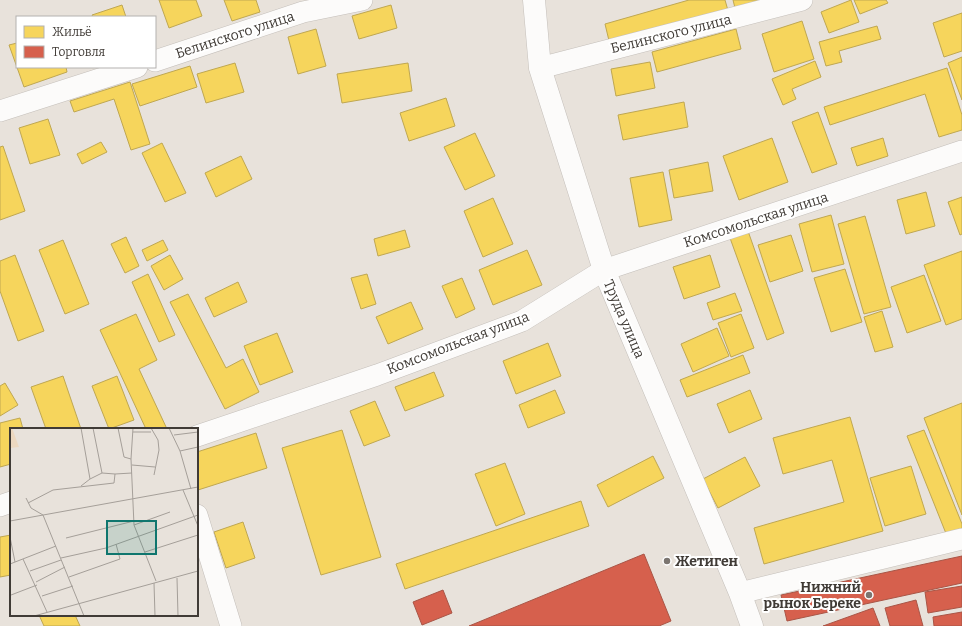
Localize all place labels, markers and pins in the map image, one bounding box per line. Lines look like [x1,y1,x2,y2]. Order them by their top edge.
place label: Жетиген [675,553,738,570]
marker: Жетиген [662,556,672,566]
place label: Нижний рынок Береке [763,579,862,612]
marker: Нижний рынок Береке [864,590,874,600]

